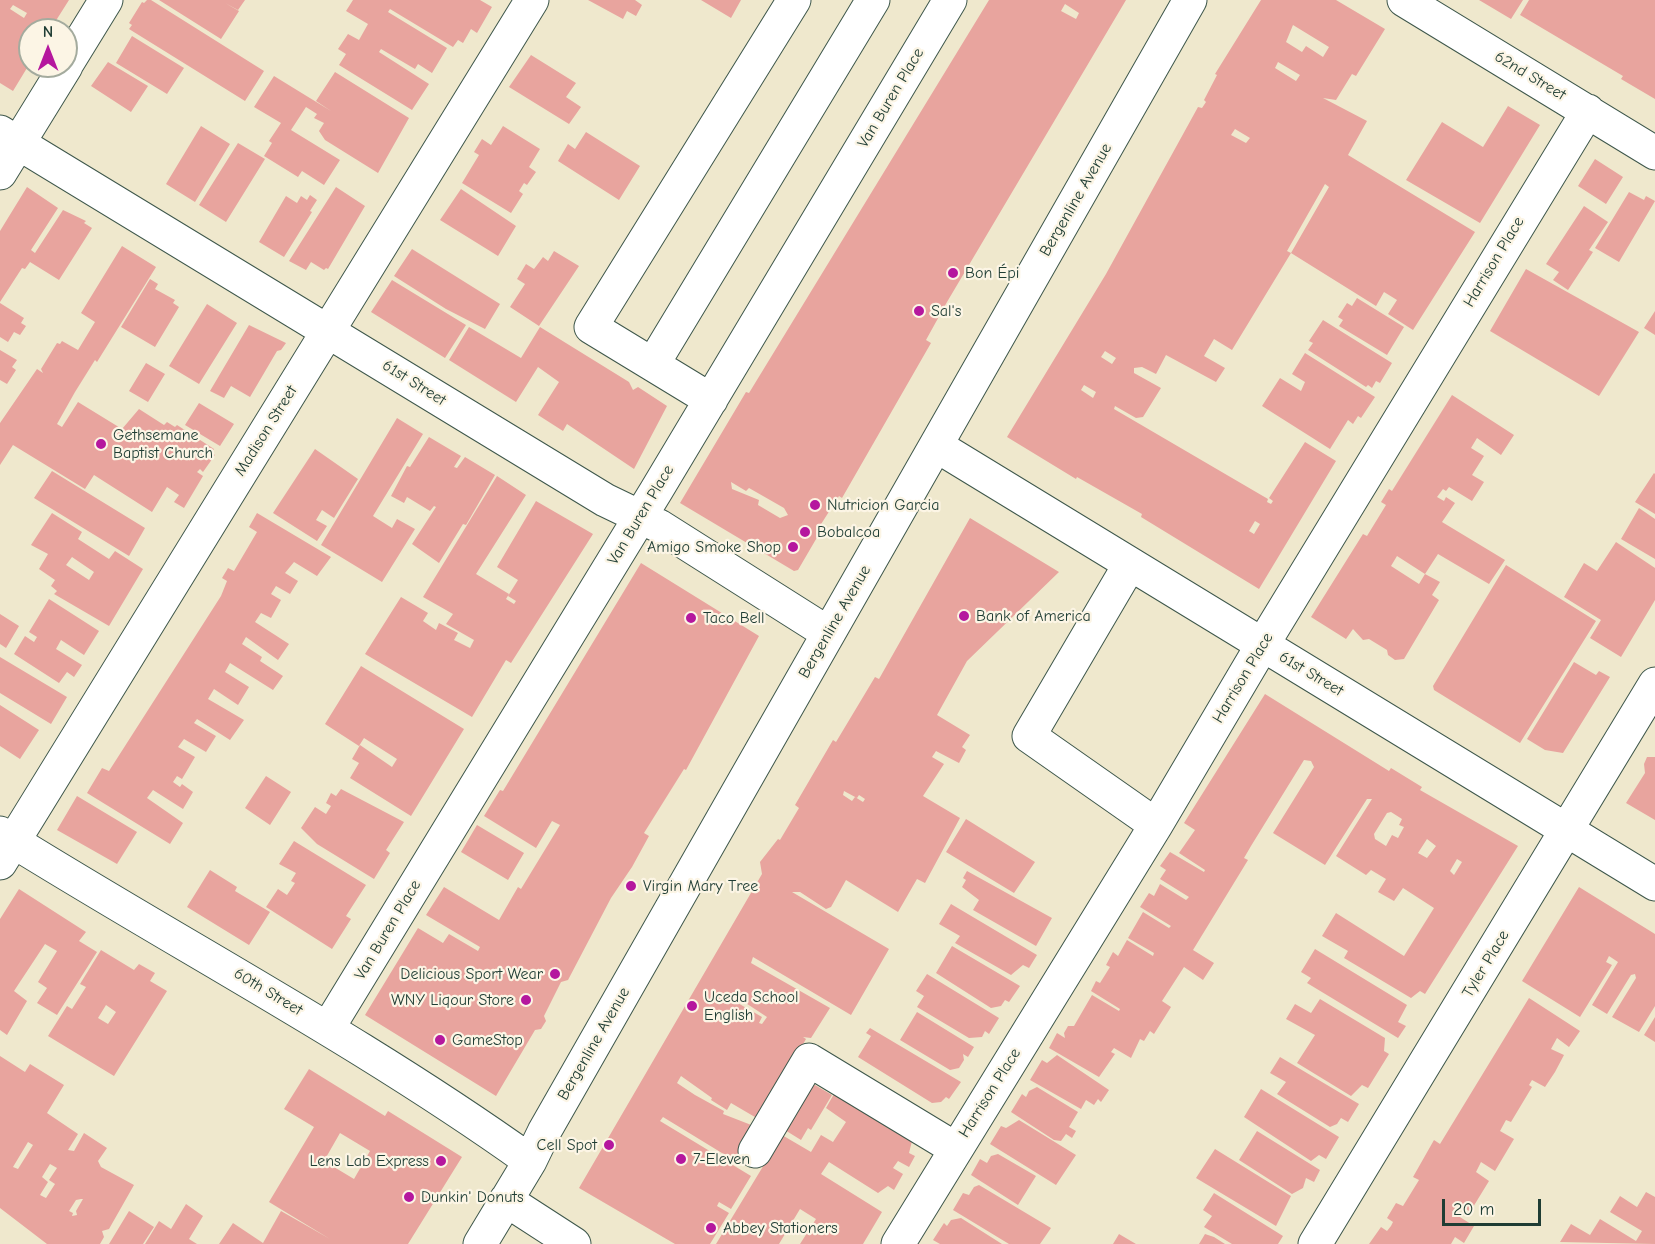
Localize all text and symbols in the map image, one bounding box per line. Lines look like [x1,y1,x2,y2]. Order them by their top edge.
north arrow [18,18,78,78]
text: N [43,23,53,41]
street label: Van Buren Place [854,45,928,151]
street label: 62nd Street [1491,47,1569,105]
street label: Bergenline Avenue [1036,140,1116,260]
street label: Harrison Place [1460,213,1528,311]
place label: Bon Épi [965,263,1019,283]
marker: Bon Épi [946,266,960,280]
place label: Sal's [931,301,961,321]
marker: Sal's [912,304,926,318]
street label: 61st Street [379,356,449,410]
street label: Madison Street [231,382,301,480]
place label: Gethsemane Baptist Church [113,425,213,463]
marker: Gethsemane Baptist Church [94,437,108,451]
street label: Van Buren Place [604,462,678,568]
place label: Nutricion Garcia [827,495,939,515]
marker: Nutricion Garcia [808,498,822,512]
place label: Bobalcoa [817,522,880,542]
marker: Bobalcoa [798,525,812,539]
place label: Amigo Smoke Shop [647,537,781,557]
marker: Amigo Smoke Shop [786,540,800,554]
street label: Bergenline Avenue [795,562,875,682]
place label: Bank of America [976,606,1091,626]
place label: Taco Bell [703,608,765,628]
marker: Bank of America [957,609,971,623]
marker: Taco Bell [684,611,698,625]
street label: Harrison Place [1209,629,1277,727]
street label: 61st Street [1275,647,1347,701]
place label: Virgin Mary Tree [643,876,758,896]
street label: Van Buren Place [351,877,425,983]
marker: Virgin Mary Tree [624,879,638,893]
street label: Tyler Place [1458,927,1514,1001]
street label: 60th Street [230,964,306,1020]
place label: Delicious Sport Wear [400,964,543,984]
marker: Delicious Sport Wear [548,967,562,981]
street label: Bergenline Avenue [554,984,634,1104]
place label: Uceda School English [704,987,798,1025]
place label: WNY Liqour Store [391,990,514,1010]
marker: WNY Liqour Store [519,993,533,1007]
marker: Uceda School English [685,999,699,1013]
place label: GameStop [452,1030,523,1050]
marker: GameStop [433,1033,447,1047]
street label: Harrison Place [955,1045,1025,1141]
place label: Cell Spot [537,1135,597,1155]
marker: Cell Spot [602,1138,616,1152]
place label: 7-Eleven [693,1149,750,1169]
place label: Lens Lab Express [309,1151,429,1171]
marker: 7-Eleven [674,1152,688,1166]
marker: Lens Lab Express [434,1154,448,1168]
place label: Dunkin' Donuts [421,1187,524,1207]
scale bar [1445,1187,1544,1225]
marker: Dunkin' Donuts [402,1190,416,1204]
text: 20 m [1453,1199,1494,1220]
place label: Abbey Stationers [723,1218,838,1238]
marker: Abbey Stationers [704,1221,718,1235]

